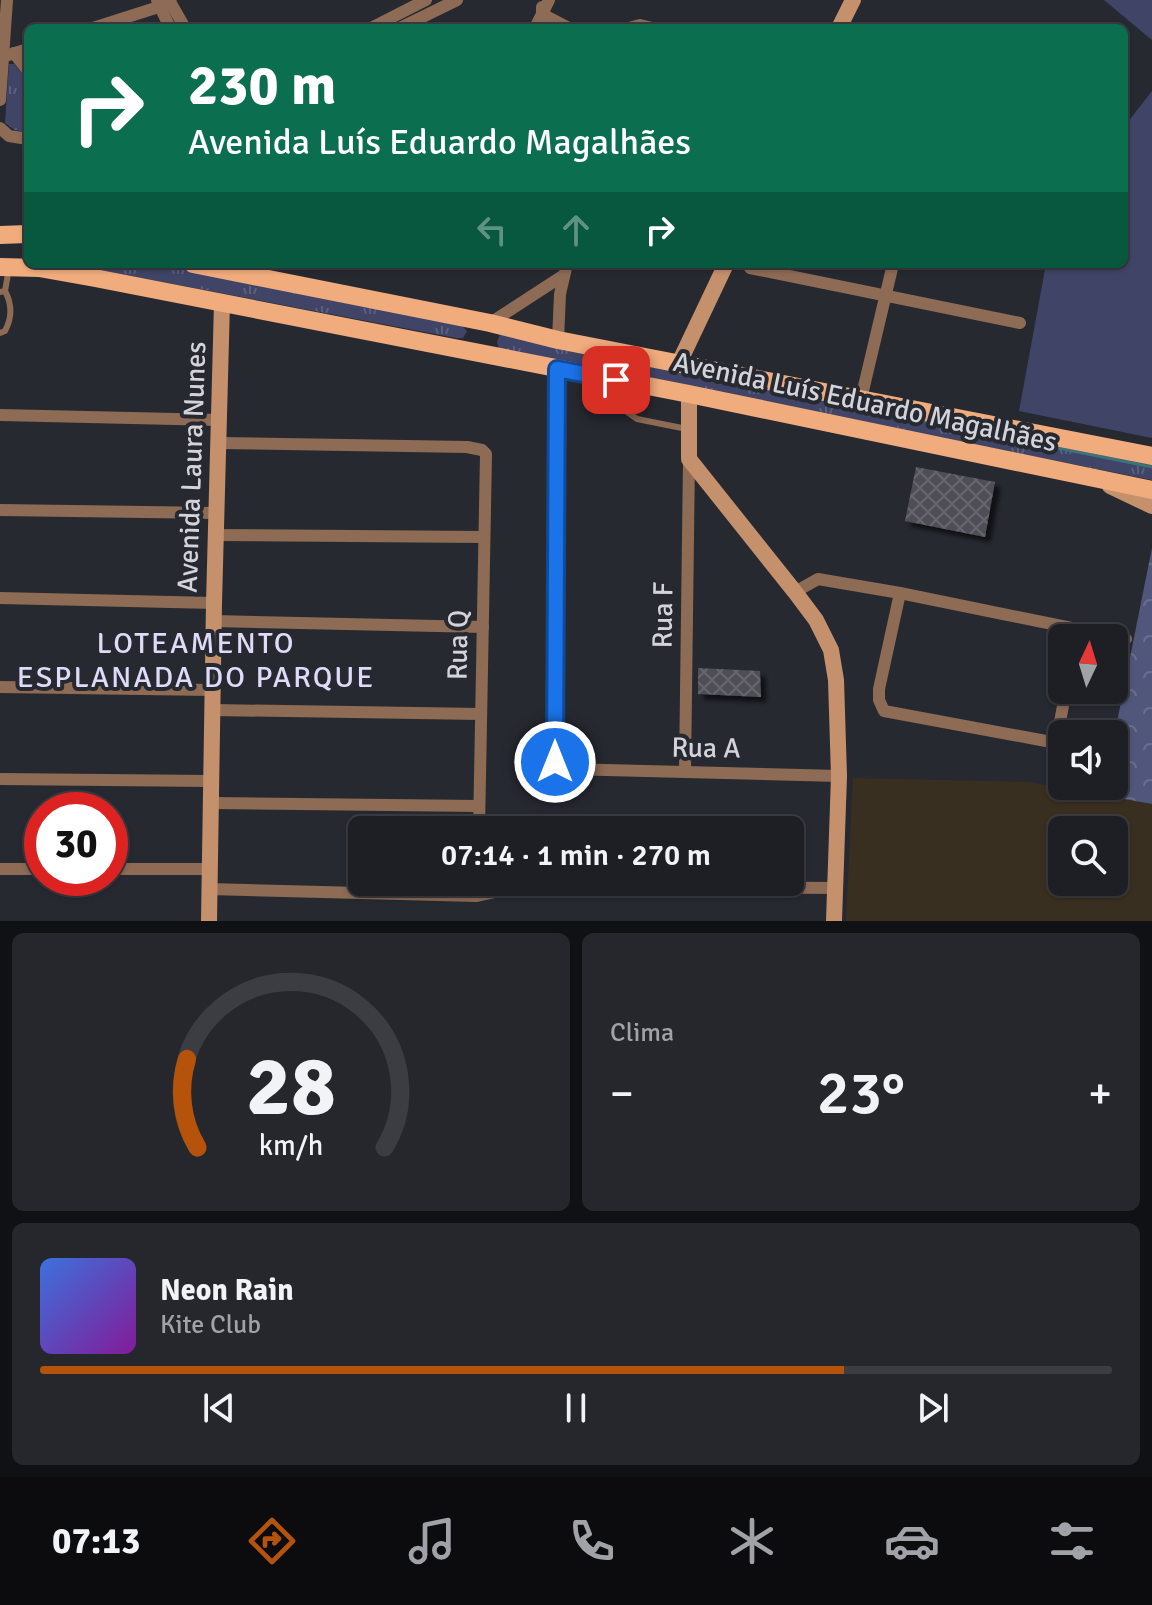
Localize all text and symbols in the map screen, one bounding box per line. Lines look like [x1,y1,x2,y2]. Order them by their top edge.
text: 230 m [188,51,336,120]
icon: right [56,56,160,160]
text: Avenida Luís Eduardo Magalhães [188,120,691,165]
icon: left [470,208,514,252]
icon: ahead [554,208,598,252]
icon: right [638,208,682,252]
street label: Avenida Laura Nunes [171,341,213,593]
street label: Avenida Luís Eduardo Magalhães [670,345,1060,459]
pin [582,346,650,414]
icon: arrive [594,358,638,402]
street label: Rua F [645,581,681,649]
street label: Rua Q [440,610,476,680]
north arrow [1048,624,1128,704]
map controls [1048,624,1128,896]
district label: LOTEAMENTO ESPLANADA DO PARQUE [17,625,375,696]
position arrow [513,720,597,804]
button: sound [1048,720,1128,800]
street label: Rua A [671,730,741,766]
speed limit sign: 30 [24,792,128,896]
button: search [1048,816,1128,896]
text: 07:14 · 1 min · 270 m [441,837,711,874]
text: Clima [610,1017,674,1049]
text: 28 [246,1036,336,1138]
text: 23° [817,1057,905,1131]
text: − [610,1067,634,1121]
text: + [1088,1067,1112,1121]
text: km/h [259,1128,323,1163]
text: Neon Rain [160,1272,294,1309]
text: Kite Club [160,1309,261,1341]
icon: previous [197,1386,241,1430]
icon: pause [554,1386,598,1430]
icon: next [911,1386,955,1430]
icon: directions [244,1513,300,1569]
icon: music [404,1513,460,1569]
icon: phone [564,1513,620,1569]
icon: climate [724,1513,780,1569]
icon: car [884,1513,940,1569]
icon: filters [1044,1513,1100,1569]
text: 07:13 [52,1519,140,1564]

